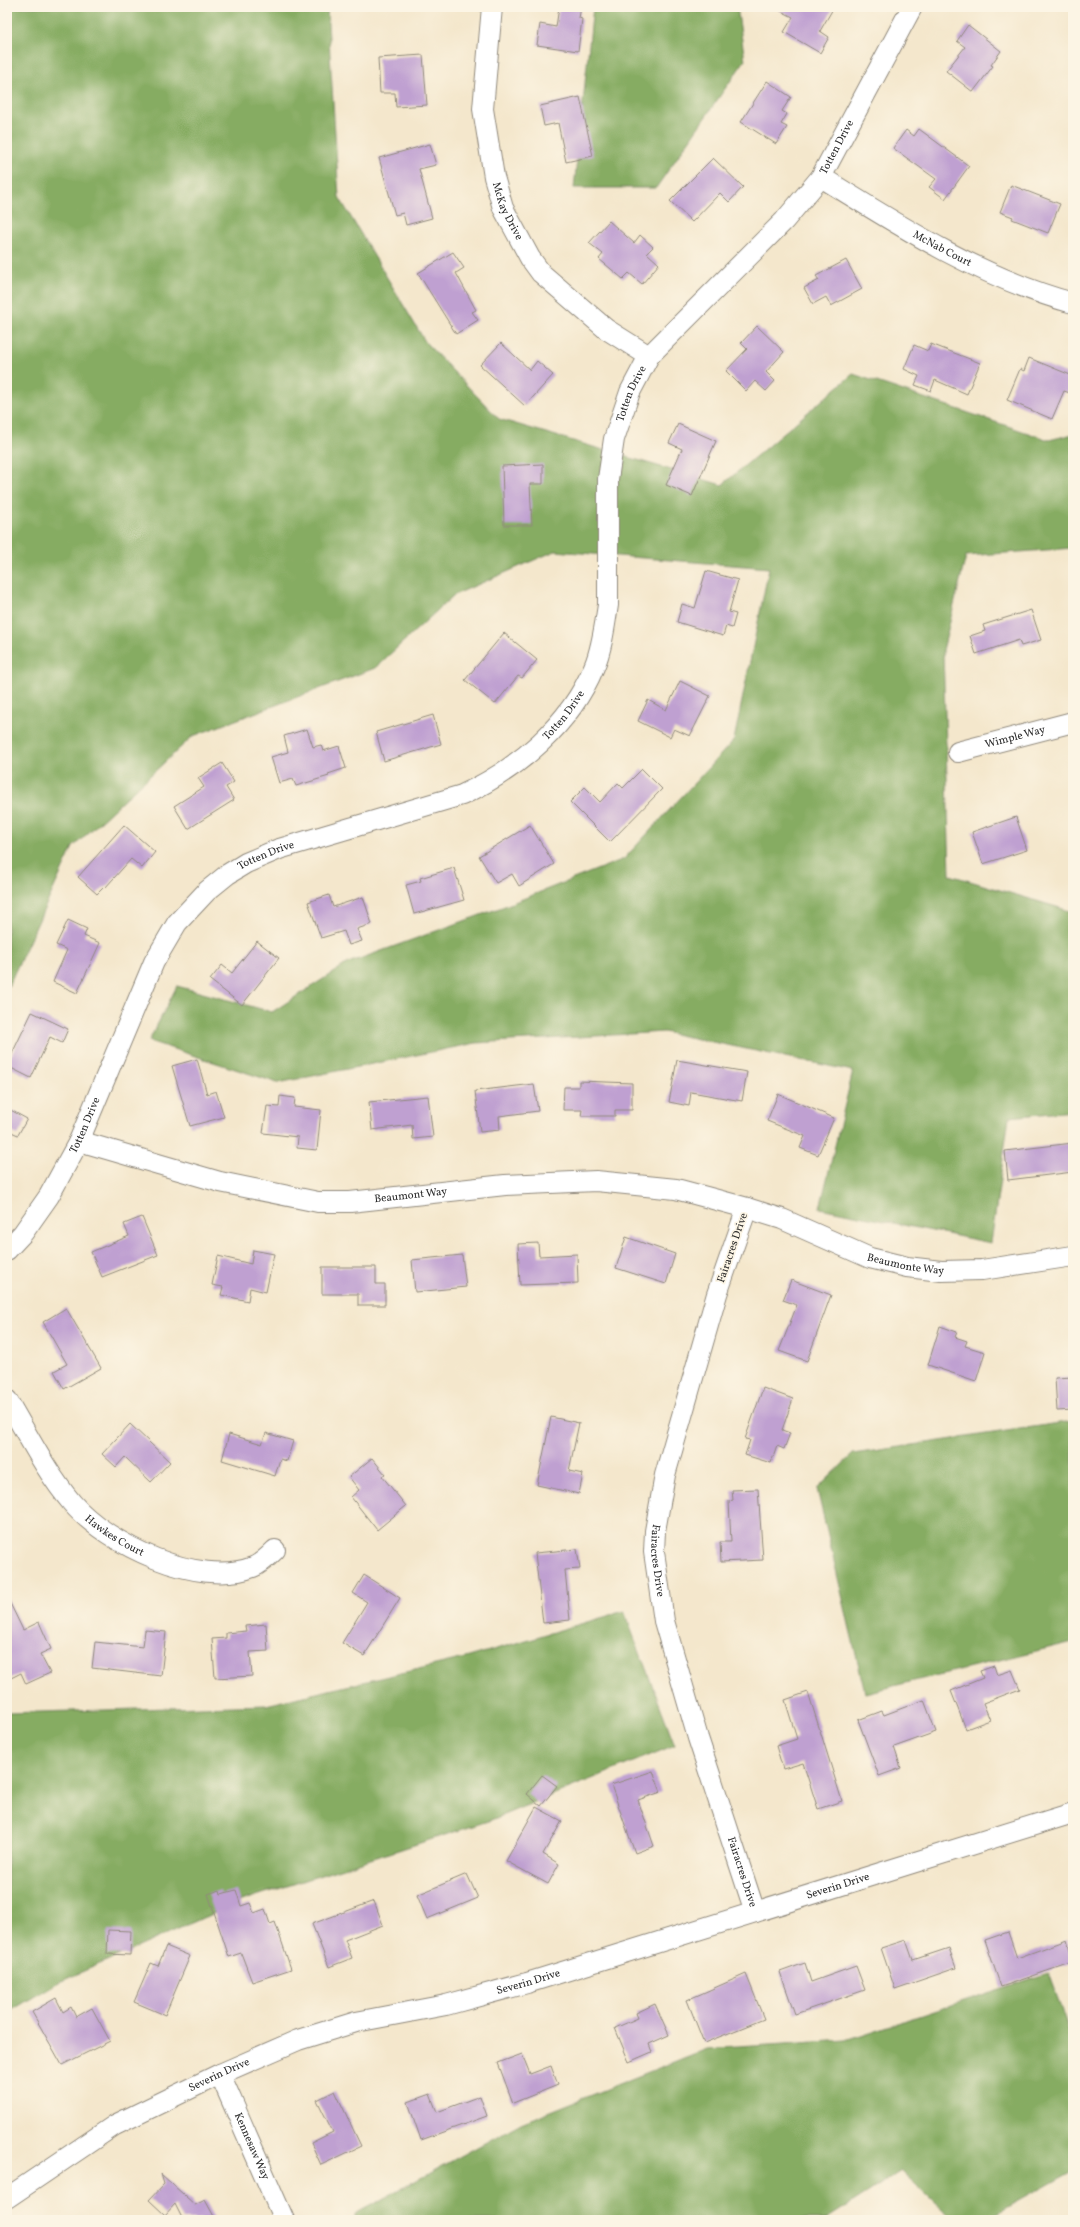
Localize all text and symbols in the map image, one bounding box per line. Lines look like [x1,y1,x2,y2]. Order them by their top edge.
street label: Totten Drive [816,117,858,177]
street label: McKay Drive [488,180,527,243]
street label: McNab Court [910,227,974,271]
street label: Totten Drive [613,363,650,424]
street label: Totten Drive [540,687,588,744]
street label: Wimple Way [983,722,1047,752]
street label: Totten Drive [235,837,296,874]
street label: Totten Drive [66,1095,104,1156]
street label: Beaumont Way [374,1184,448,1207]
street label: Fairacres Drive [714,1211,752,1285]
street label: Beaumonte Way [865,1250,944,1279]
street label: Hawkes Court [81,1512,147,1560]
street label: Fairacres Drive [646,1523,668,1598]
street label: Fairacres Drive [723,1835,760,1909]
street label: Severin Drive [804,1869,871,1903]
street label: Severin Drive [495,1966,562,1998]
street label: Severin Drive [186,2054,252,2096]
street label: Kennesaw Way [230,2110,273,2182]

